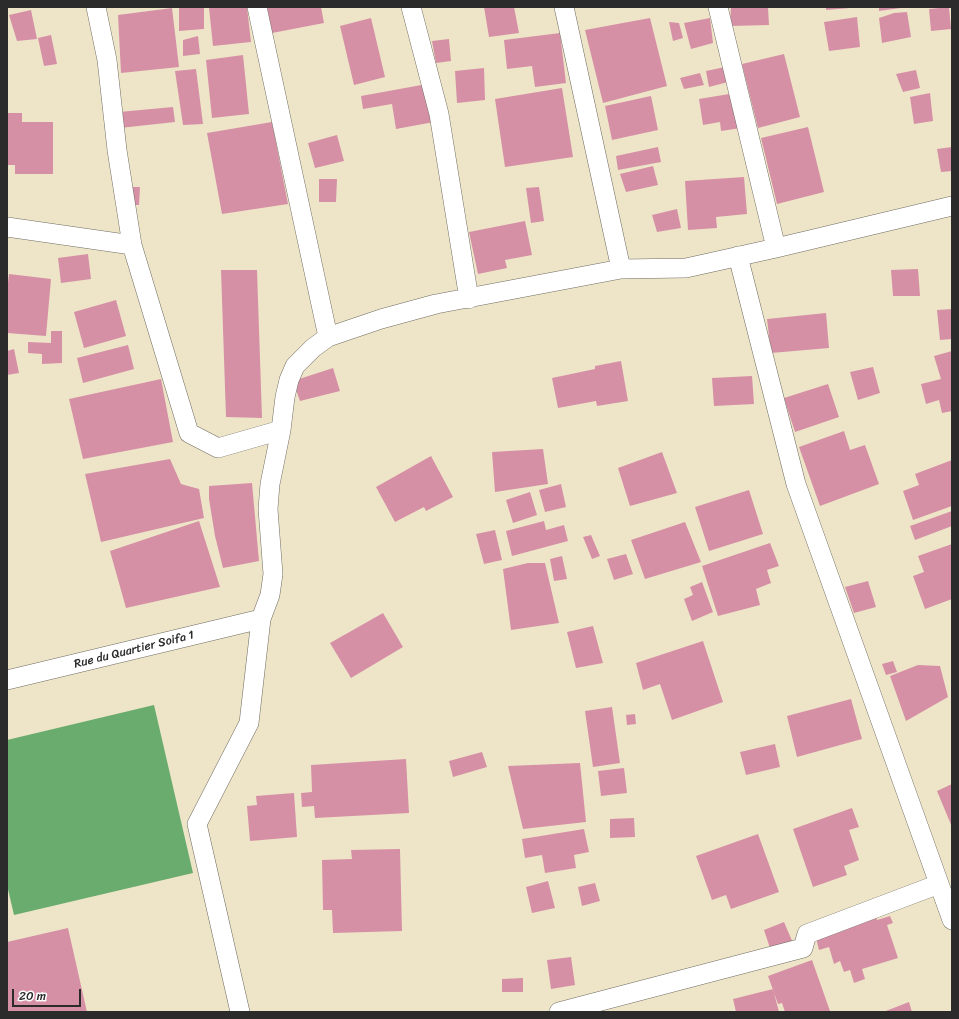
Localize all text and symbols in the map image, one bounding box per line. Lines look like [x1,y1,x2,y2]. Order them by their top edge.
street label: Rue du Quartier Soifa 1 [72,628,196,672]
scale bar [14,981,83,1007]
text: 20 m [19,985,46,1007]

